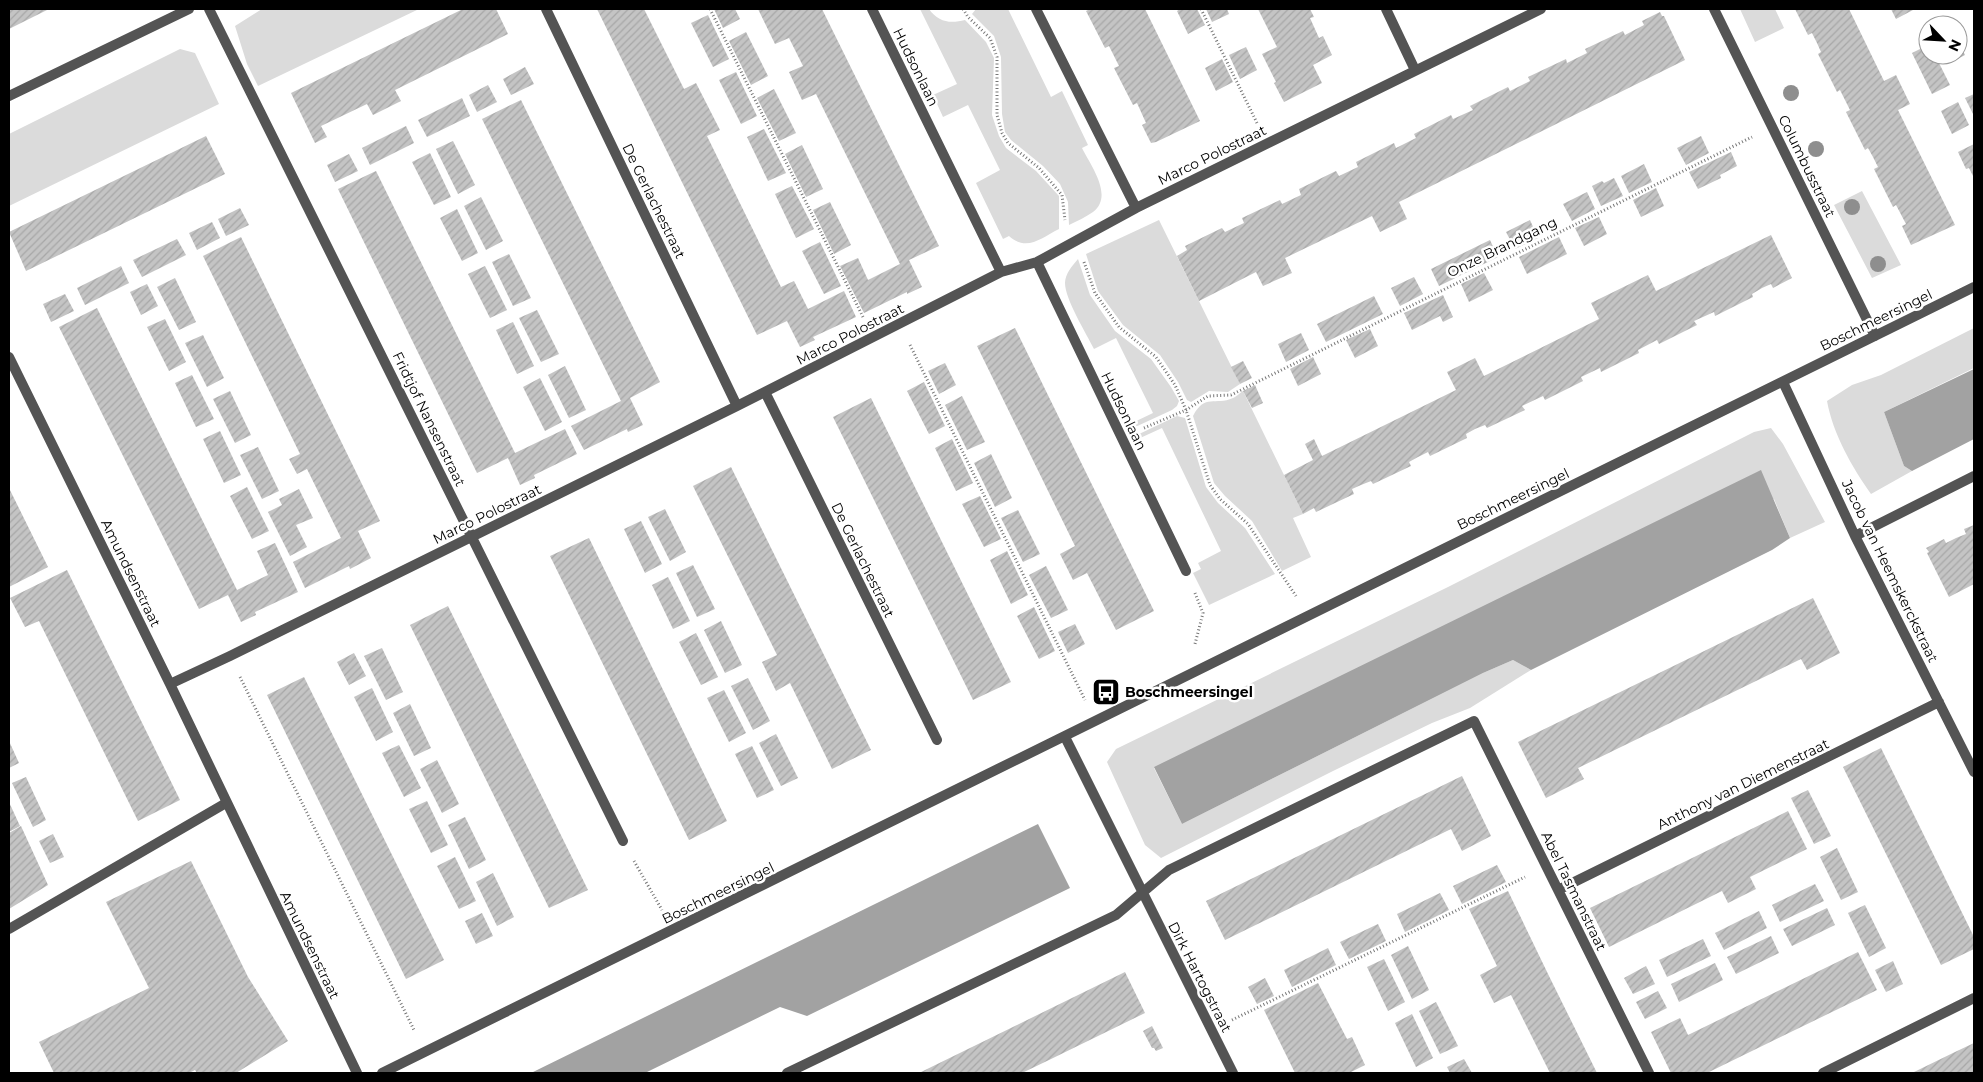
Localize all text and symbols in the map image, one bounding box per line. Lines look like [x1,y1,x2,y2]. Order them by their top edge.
north arrow [1918,15,1968,65]
street label: Hudsonlaan [889,25,943,109]
text: N [1944,37,1965,54]
street label: Columbusstraat [1774,112,1840,221]
street label: Marco Polostraat [1155,121,1269,189]
street label: De Gerlachestraat [618,140,690,262]
street label: Onze Brandgang [1444,213,1560,281]
street label: Boschmeersingel [1817,285,1935,355]
street label: Marco Polostraat [793,299,907,369]
street label: Fridtjof Nansenstraat [389,349,470,490]
street label: Hudsonlaan [1097,369,1151,453]
street label: Boschmeersingel [1454,464,1572,534]
street label: Jacob van Heemskerckstraat [1837,476,1942,666]
street label: Marco Polostraat [430,480,544,548]
street label: De Gerlachestraat [827,499,899,621]
street label: Amundsenstraat [97,516,165,630]
bus stop icon: Boschmeersingel [1091,677,1121,707]
place label: Boschmeersingel [1125,683,1253,701]
street label: Anthony van Diemenstraat [1654,734,1832,833]
street label: Abel Tasmanstraat [1537,828,1611,954]
street label: Boschmeersingel [659,858,777,928]
street label: Amundsenstraat [276,888,344,1002]
street label: Dirk Hartogstraat [1164,919,1236,1036]

